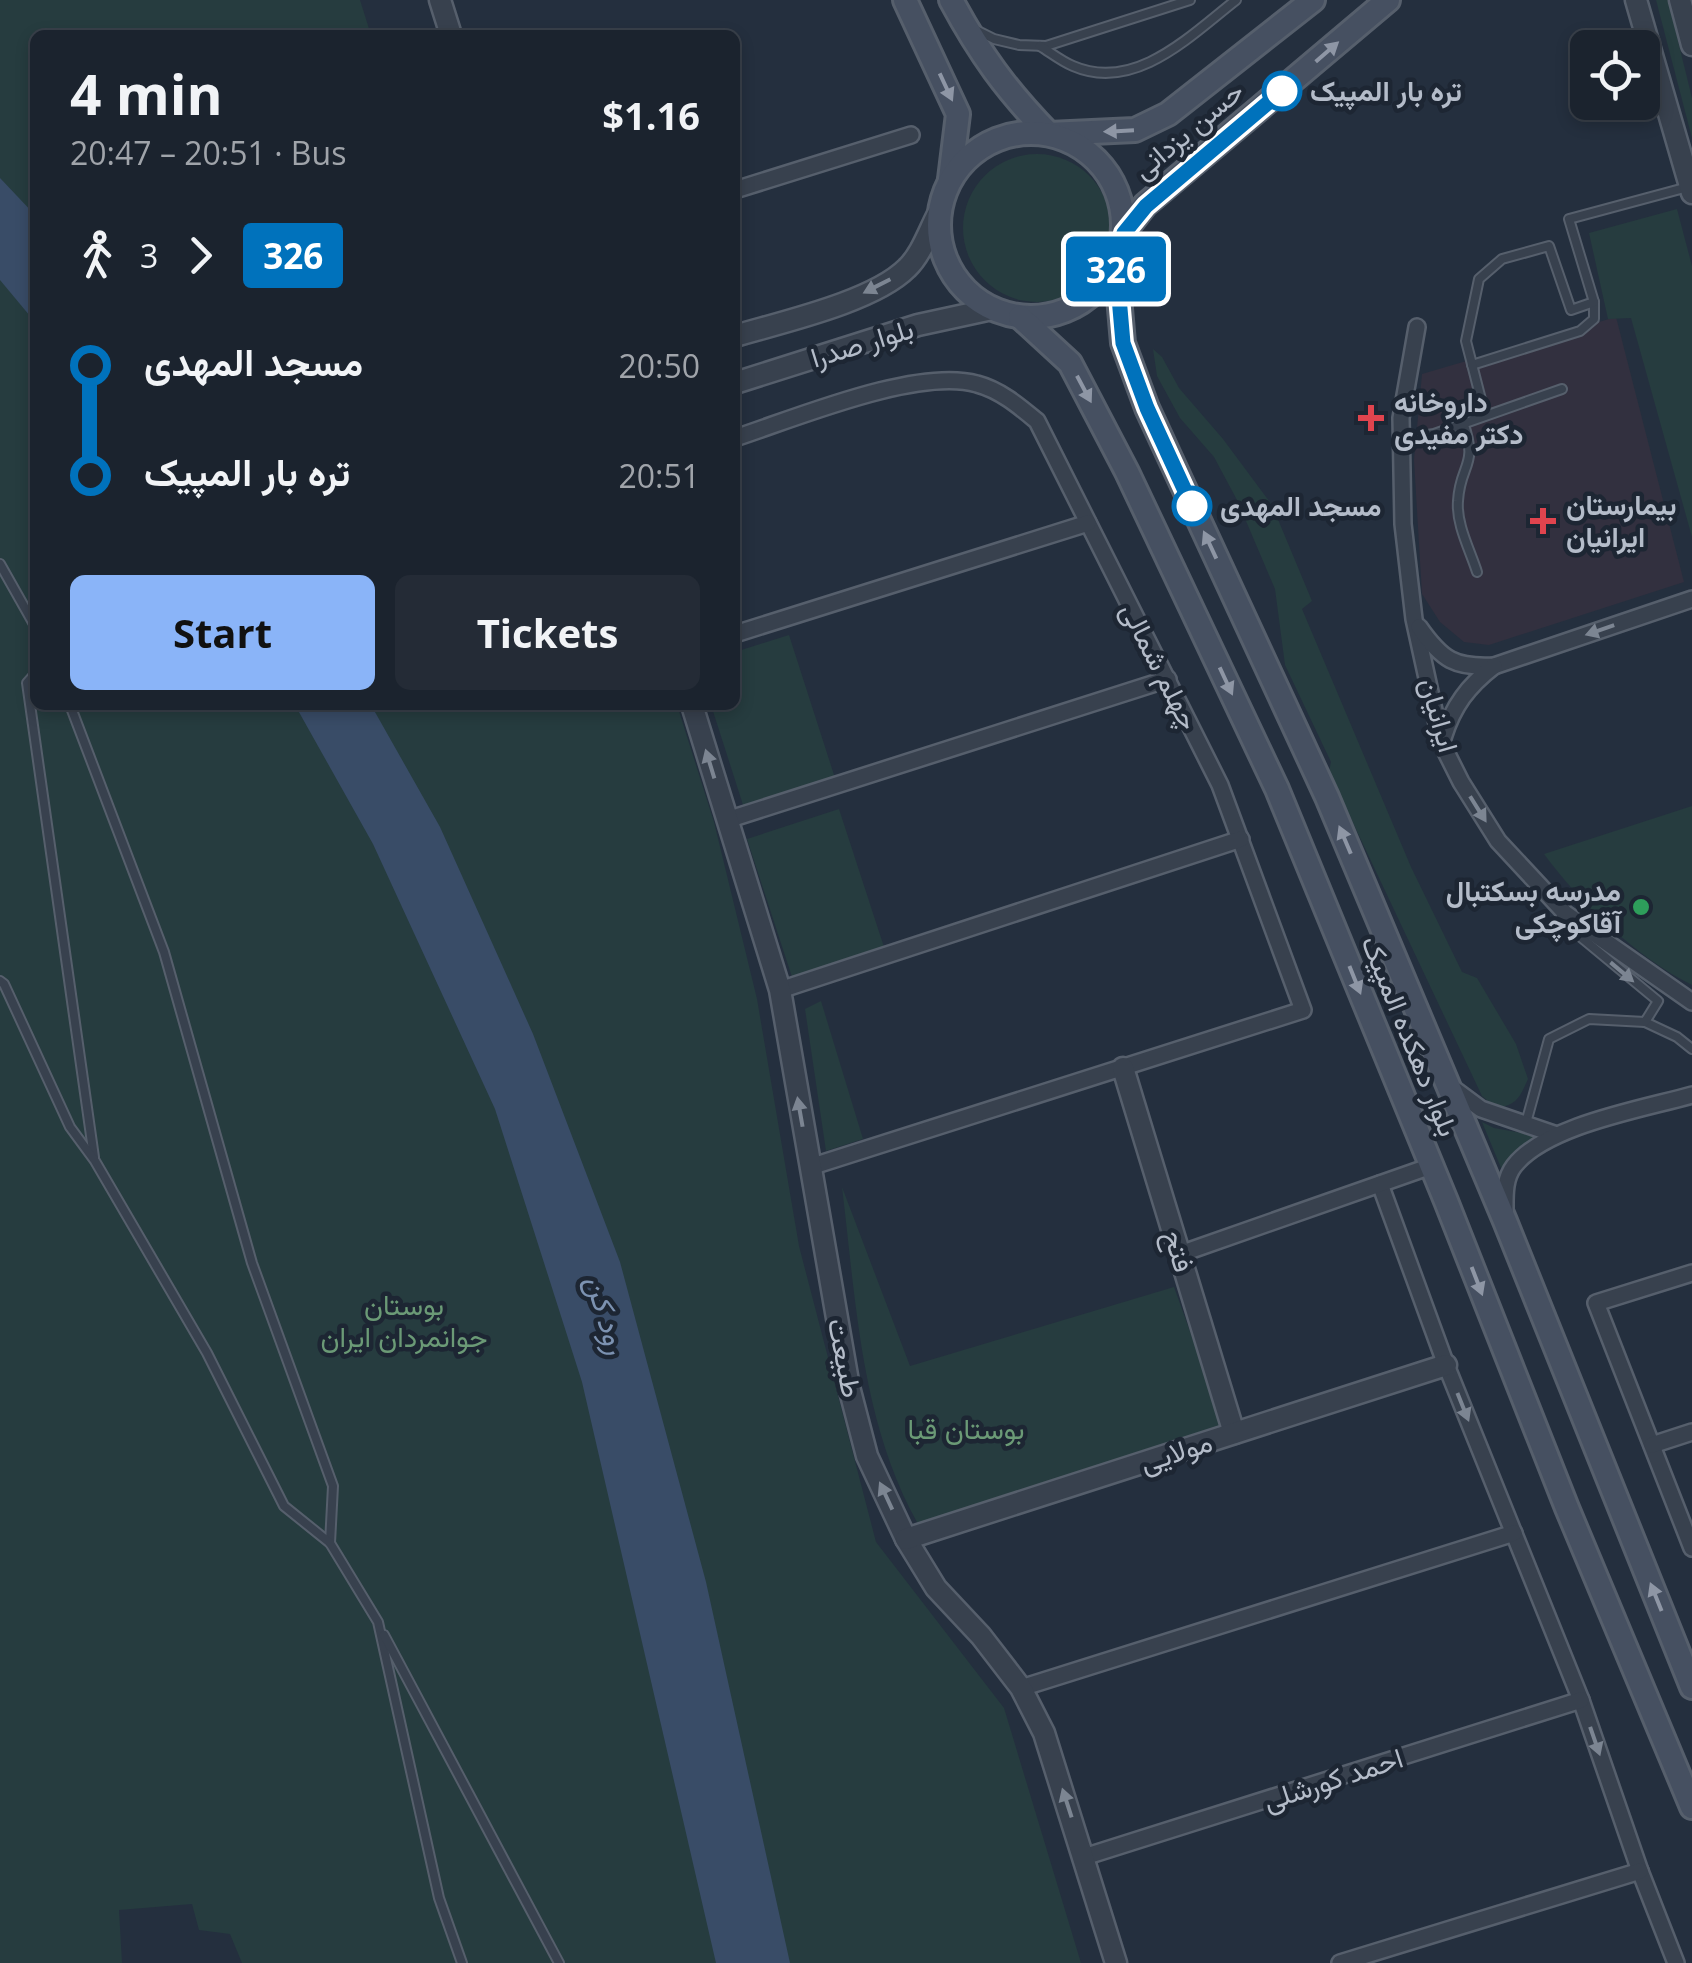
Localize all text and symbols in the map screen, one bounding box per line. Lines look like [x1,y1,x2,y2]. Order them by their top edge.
map controls [1570,30,1660,120]
button: locate [1570,30,1660,120]
one-way arrow [1314,42,1339,64]
text: 4 min [70,56,223,131]
place label: تره بار المپیک [1310,71,1462,111]
one-way arrow [938,72,954,102]
street label: حسن یزدانی [1124,72,1251,187]
marker: تره بار المپیک [1263,72,1301,110]
text: $1.16 [602,89,700,141]
one-way arrow [1102,123,1134,139]
text: 20:47 – 20:51 · Bus [70,131,346,174]
icon: walk [70,228,125,283]
icon: forward [173,228,228,283]
text: 326 [263,232,323,279]
text: 3 [140,234,158,277]
line badge: 326 [1058,236,1174,302]
text: 326 [1086,246,1146,293]
one-way arrow [863,277,892,294]
street label: بلوار صدرا [806,308,918,376]
text: مسجد المهدی [144,335,363,387]
text: 20:50 [618,344,700,387]
one-way arrow [1075,375,1092,404]
place label: داروخانه دکتر مفیدی [1394,382,1523,452]
marker: داروخانه دکتر مفیدی [1358,405,1384,431]
text: تره بار المپیک [144,445,350,497]
text: 20:51 [618,454,700,497]
place label: بیمارستان ایرانیان [1566,485,1677,555]
place label: مسجد المهدی [1220,486,1381,524]
marker: مسجد المهدی [1173,487,1211,525]
marker: بیمارستان ایرانیان [1530,508,1556,534]
one-way arrow [1202,530,1219,559]
button: Start [70,575,375,690]
button: Tickets [395,575,700,690]
street label: چهلم شمالی [1112,595,1209,736]
one-way arrow [1584,623,1614,638]
one-way arrow [1218,667,1235,696]
street label: ایرانیان [1411,673,1469,756]
one-way arrow [702,749,717,779]
one-way arrow [1469,795,1486,823]
one-way arrow [1337,825,1353,855]
place label: مدرسه بسکتبال آقاکوچکی [1446,871,1623,943]
marker: مدرسه بسکتبال آقاکوچکی [1630,896,1652,918]
street label: بلوار دهکده المپیک [1352,929,1469,1142]
one-way arrow [1609,960,1634,982]
one-way arrow [1348,965,1364,995]
one-way arrow [792,1096,807,1127]
street label: فتح [1154,1225,1204,1277]
one-way arrow [1470,1266,1486,1296]
water label: رود کن [577,1270,638,1359]
park label: بوستان جوانمردان ایران [320,1285,488,1355]
street label: طبیعت [820,1315,872,1401]
one-way arrow [1455,1392,1471,1422]
park label: بوستان قبا [908,1409,1024,1447]
street label: مولایی [1135,1422,1217,1481]
one-way arrow [878,1481,894,1511]
one-way arrow [1647,1581,1663,1611]
one-way arrow [1589,1727,1604,1757]
street label: احمد کورشلی [1258,1738,1407,1819]
one-way arrow [1058,1787,1073,1817]

